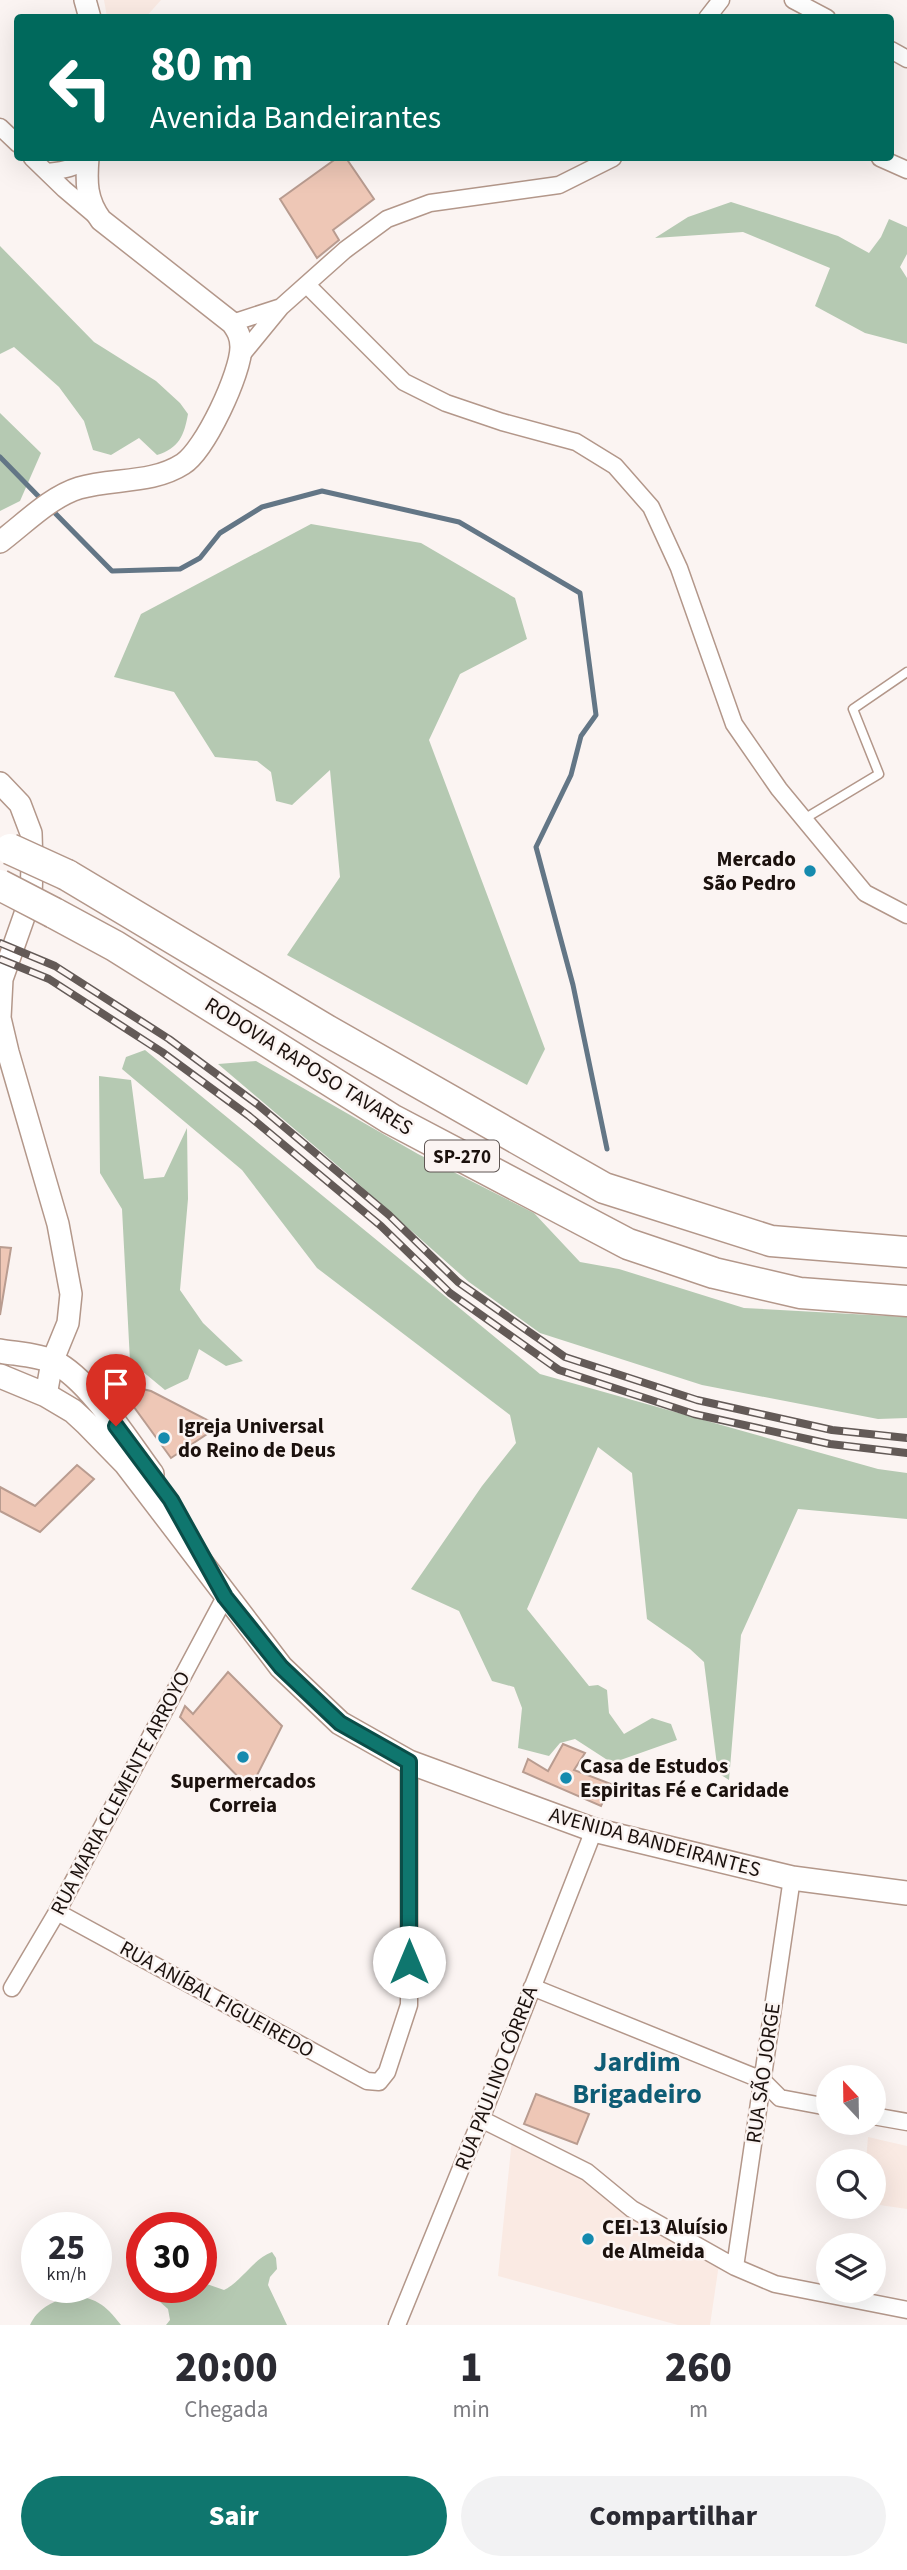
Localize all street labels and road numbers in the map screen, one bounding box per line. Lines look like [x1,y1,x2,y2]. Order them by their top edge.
street label: RODOVIA RAPOSO TAVARES [199,990,419,1142]
road number: SP-270 [425,1140,499,1172]
street label: RUA MARIA CLEMENTE ARROYO [43,1666,197,1920]
street label: AVENIDA BANDEIRANTES [546,1799,764,1885]
street label: RUA ANÍBAL FIGUEIREDO [114,1933,320,2065]
street label: RUA PAULINO CÔRREA [447,1981,545,2175]
street label: RUA SÃO JORGE [738,2001,788,2145]

